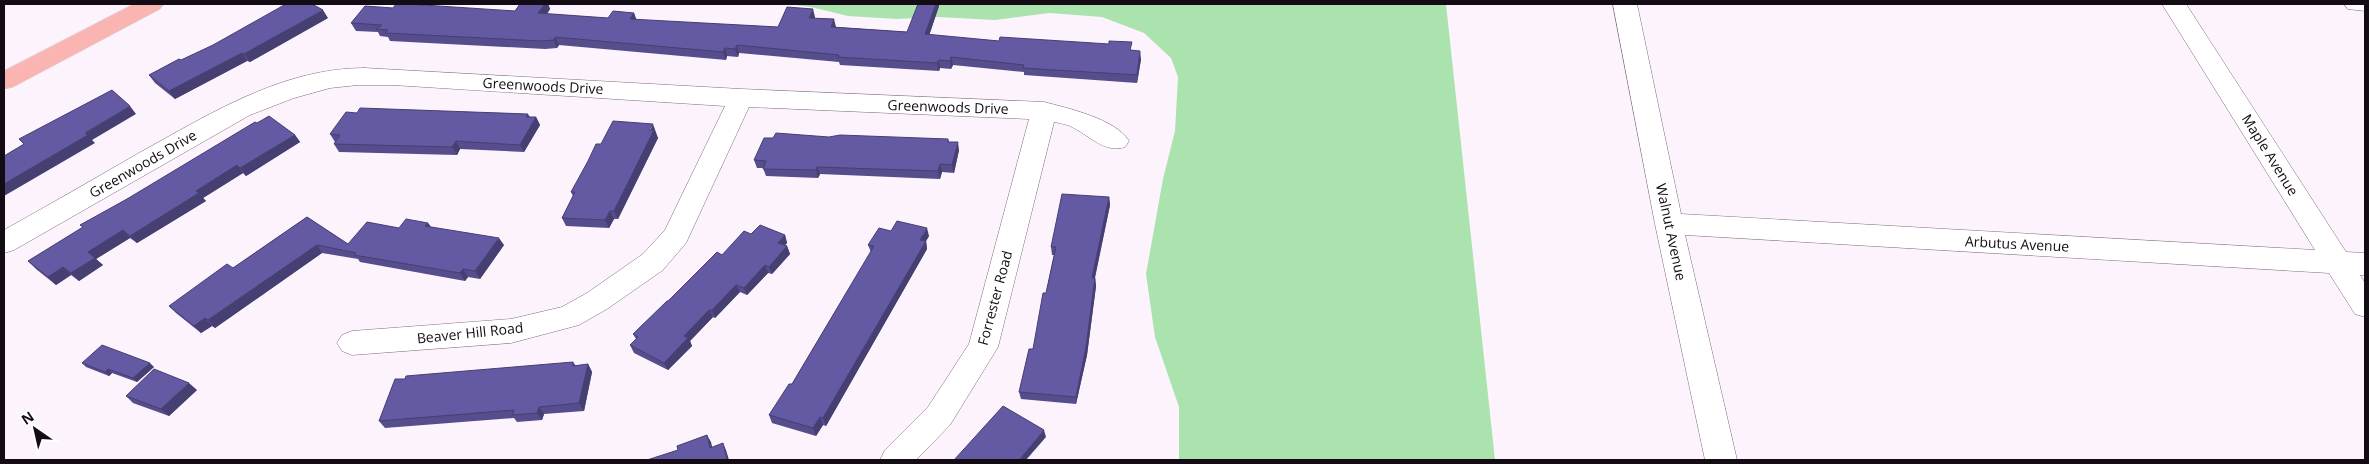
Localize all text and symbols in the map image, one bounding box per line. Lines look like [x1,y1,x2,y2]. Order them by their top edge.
street label: Greenwoods Drive [482,73,604,98]
street label: Greenwoods Drive [887,95,1009,118]
street label: Maple Avenue [2238,110,2303,199]
street label: Greenwoods Drive [86,125,200,202]
street label: Walnut Avenue [1652,182,1691,282]
street label: Arbutus Avenue [1964,231,2070,256]
street label: Forrester Road [973,248,1016,347]
street label: Beaver Hill Road [416,317,524,348]
north arrow [10,404,60,454]
text: N [17,407,37,429]

